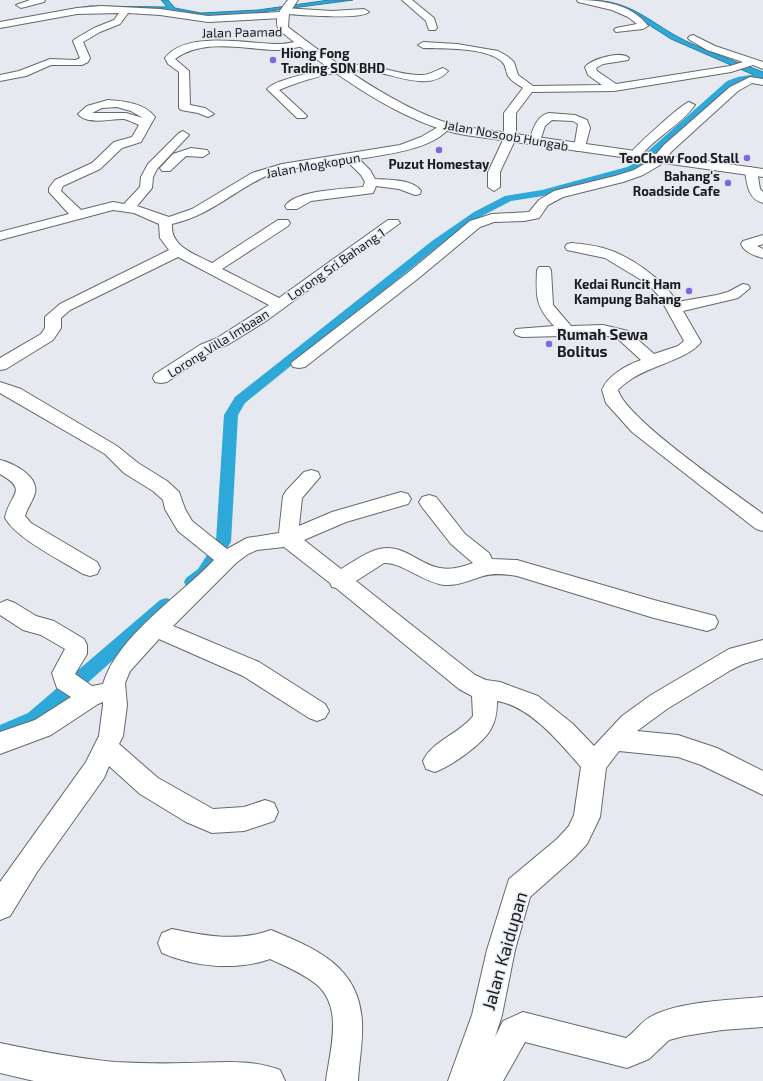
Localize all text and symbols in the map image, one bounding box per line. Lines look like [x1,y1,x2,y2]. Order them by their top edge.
street label: Jalan Paamad [201,23,283,41]
place label: Hiong Fong Trading SDN BHD [281,45,385,76]
marker: Hiong Fong Trading SDN BHD [268,55,278,65]
street label: Jalan Nosoob Hungab [442,116,570,154]
marker: Puzut Homestay [434,145,444,155]
street label: Jalan Mogkopun [265,149,361,181]
place label: TeoChew Food Stall [619,150,740,166]
marker: TeoChew Food Stall [742,153,752,163]
place label: Puzut Homestay [389,156,490,172]
place label: Bahang's Roadside Cafe [633,168,720,199]
marker: Bahang's Roadside Cafe [723,178,733,188]
street label: Lorong Sri Bahang 1 [284,224,388,304]
place label: Kedai Runcit Ham Kampung Bahang [574,276,681,307]
marker: Kedai Runcit Ham Kampung Bahang [684,286,694,296]
street label: Lorong Villa Imbaan [164,305,272,381]
place label: Rumah Sewa Bolitus [557,325,648,360]
marker: Rumah Sewa Bolitus [544,339,554,349]
street label: Jalan Kaidupan [477,889,531,1012]

